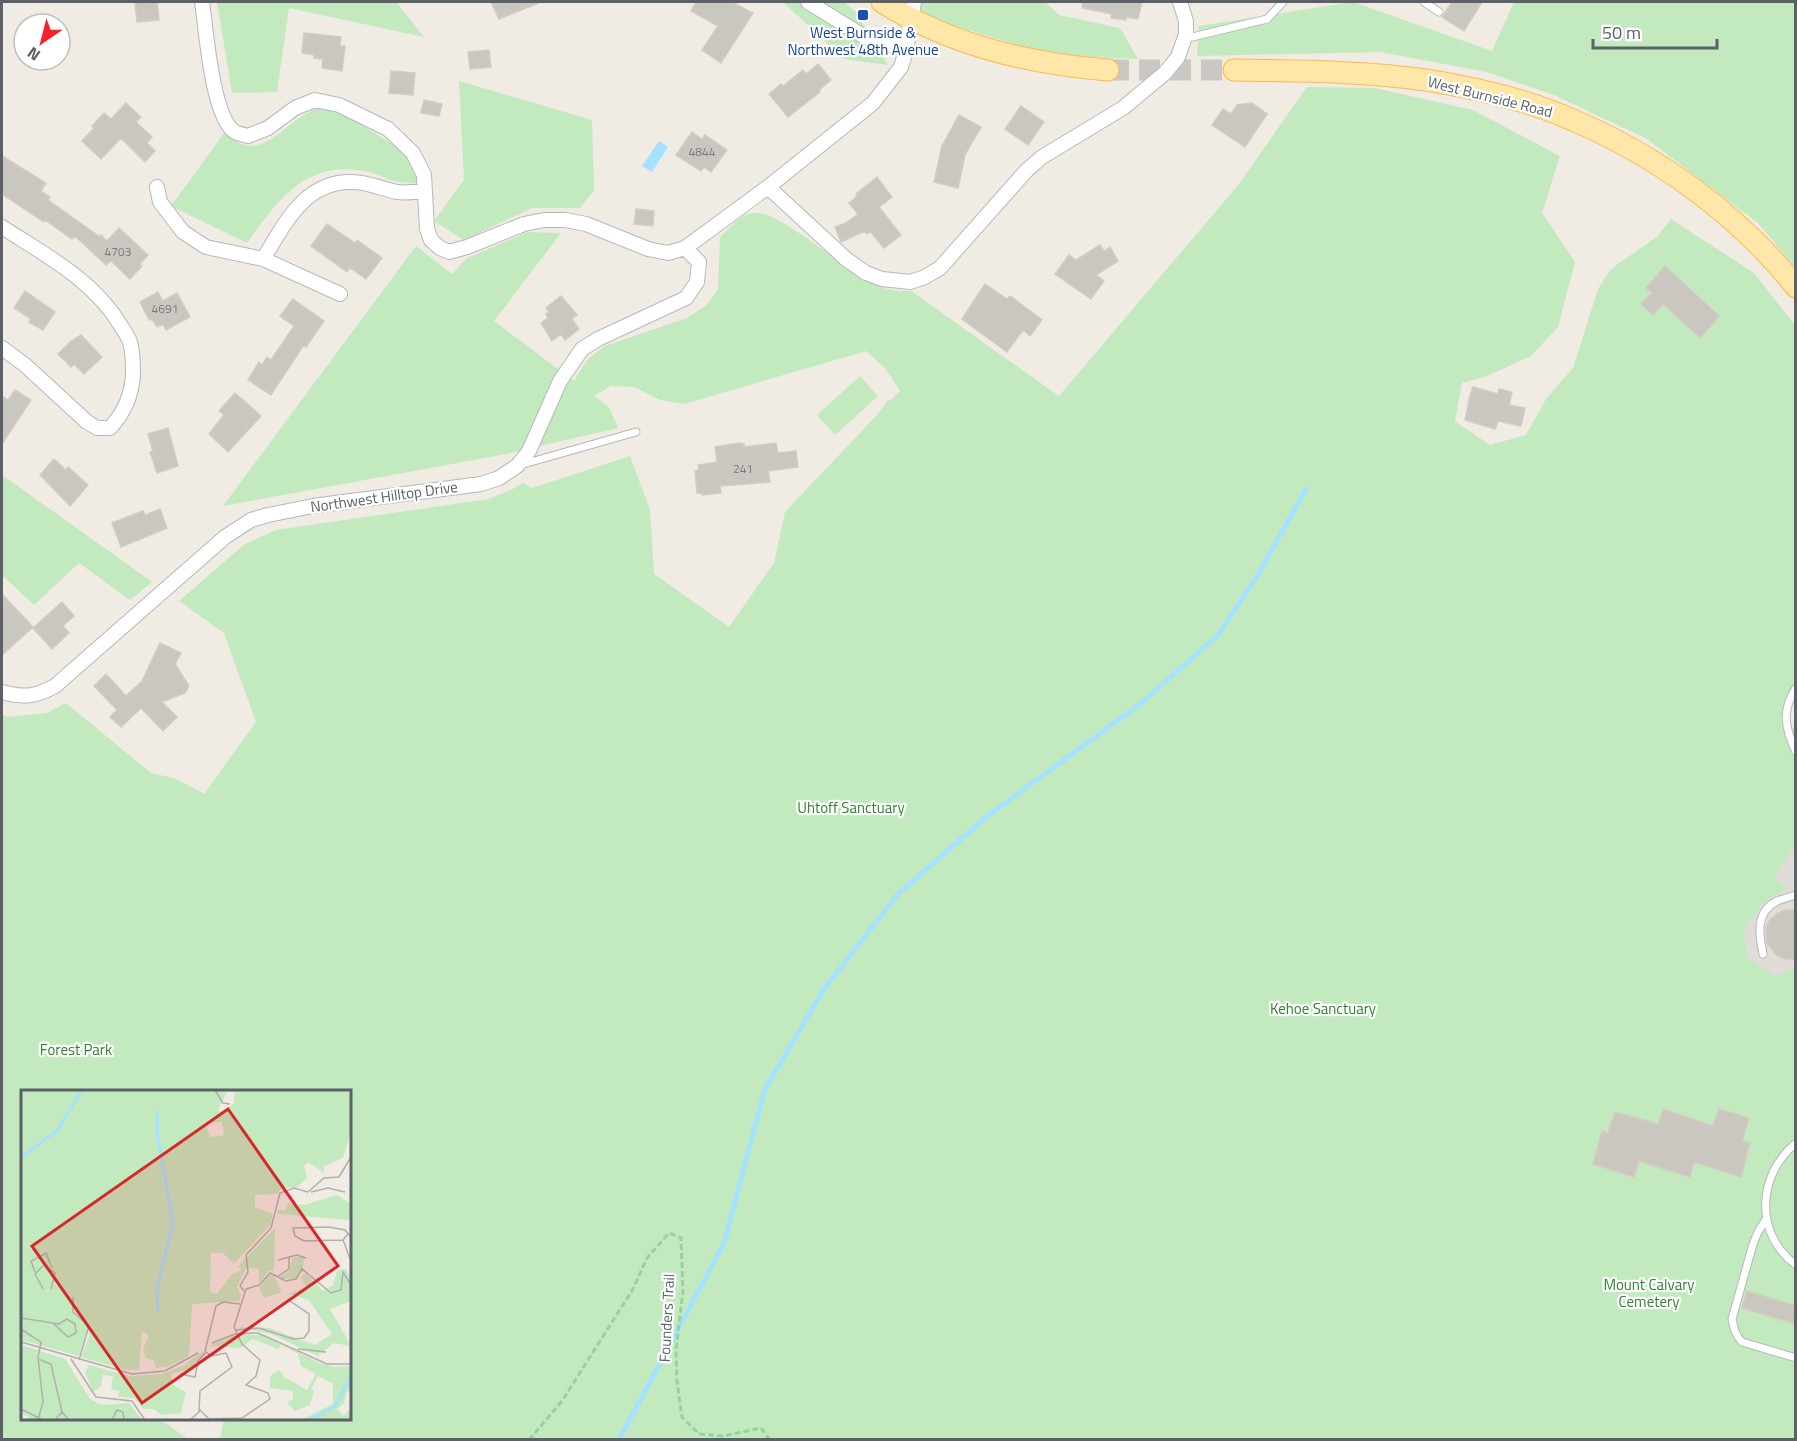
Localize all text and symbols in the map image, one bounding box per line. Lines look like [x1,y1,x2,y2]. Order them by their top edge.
marker: West Burnside & Northwest 48th Avenue [856,8,870,22]
north arrow [12,12,72,72]
scale bar [1593,12,1718,50]
text: 50 m [1602,19,1641,46]
place label: West Burnside & Northwest 48th Avenue [787,21,939,61]
text: N [22,41,45,67]
street label: West Burnside Road [1425,70,1555,123]
house number: 4844 [689,142,716,161]
house number: 4703 [105,242,131,261]
house number: 4691 [152,299,178,318]
house number: 241 [733,459,753,478]
street label: Northwest Hilltop Drive [309,475,459,518]
park label: Uhtoff Sanctuary [797,796,905,819]
park label: Kehoe Sanctuary [1270,997,1376,1020]
park label: Forest Park [40,1038,112,1061]
inset map [21,1090,351,1420]
street label: Founders Trail [653,1273,680,1363]
park label: Mount Calvary Cemetery [1603,1273,1695,1313]

